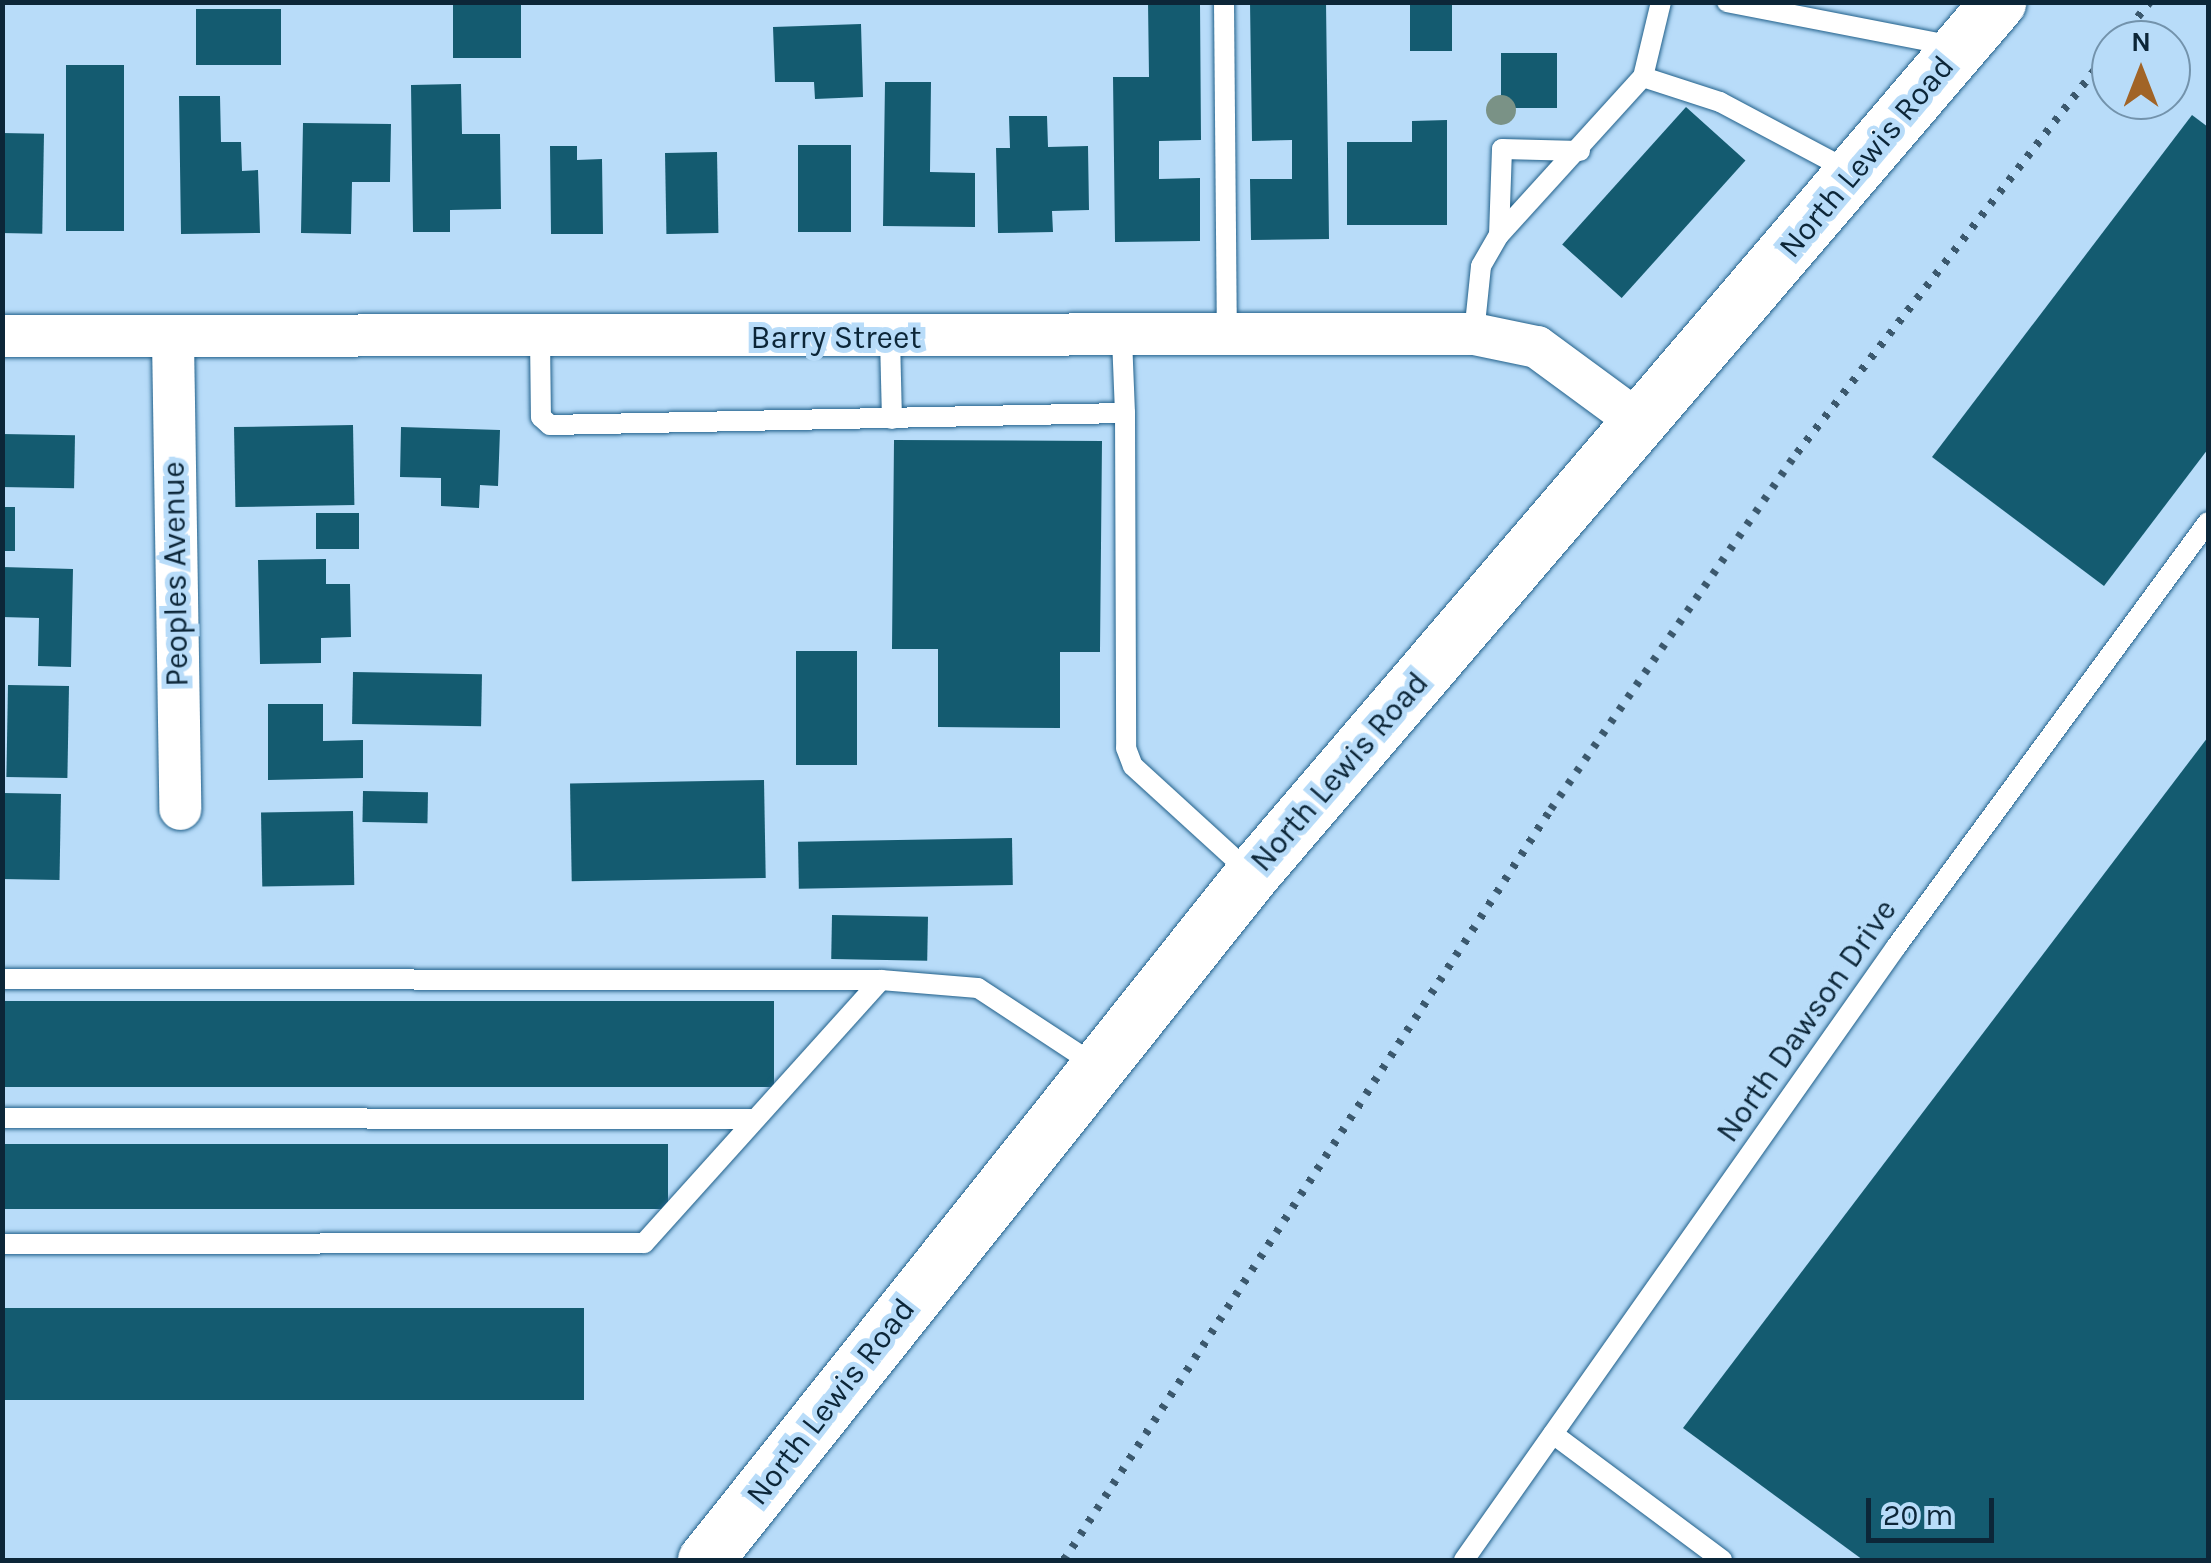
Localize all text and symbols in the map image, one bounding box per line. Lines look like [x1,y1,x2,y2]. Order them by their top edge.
north arrow [2091,20,2191,120]
text: N [2131,25,2151,58]
street label: North Lewis Road [1771,48,1963,266]
street label: Barry Street [751,319,921,357]
street label: Peoples Avenue [155,461,197,687]
street label: North Lewis Road [1243,664,1437,880]
street label: North Dawson Drive [1709,892,1905,1150]
street label: North Lewis Road [738,1291,924,1513]
scale bar [1871,1478,1998,1540]
text: 20 m [1883,1497,1953,1533]

